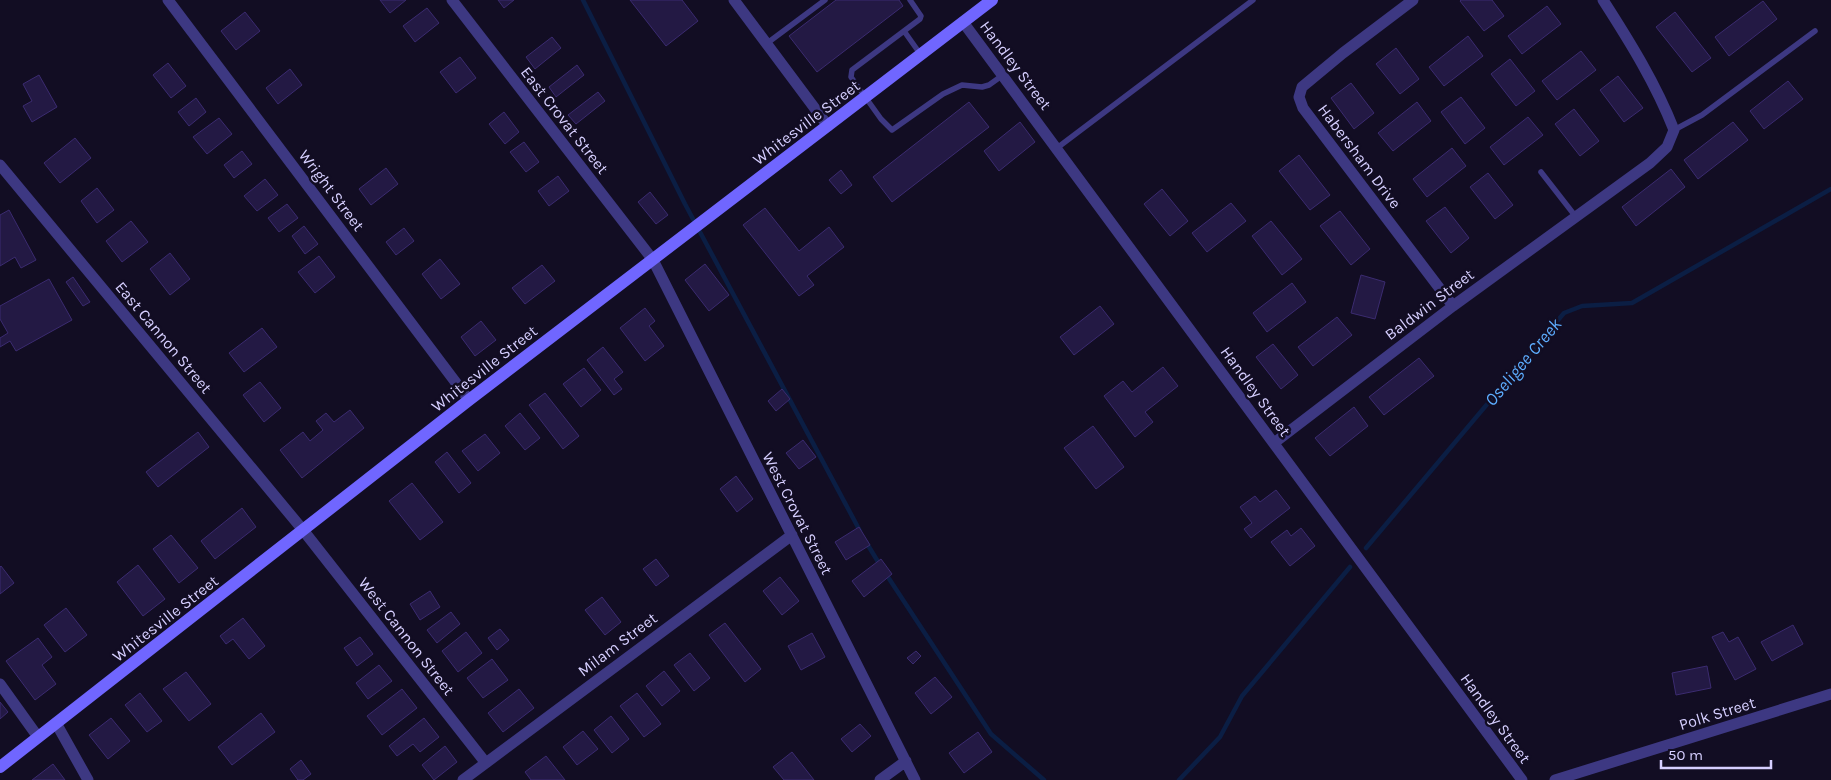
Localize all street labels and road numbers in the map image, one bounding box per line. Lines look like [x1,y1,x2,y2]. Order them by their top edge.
street label: Handley Street [976,17,1055,114]
street label: East Crovat Street [517,63,612,178]
street label: Whitesville Street [749,76,864,169]
street label: Habersham Drive [1314,100,1405,212]
street label: Wright Street [295,146,368,235]
street label: Baldwin Street [1381,265,1478,344]
street label: East Cannon Street [111,278,216,397]
street label: Whitesville Street [428,321,541,416]
street label: Handley Street [1217,343,1295,440]
street label: West Crovat Street [758,449,837,578]
street label: Whitesville Street [109,571,222,666]
street label: West Cannon Street [355,574,459,699]
street label: Milam Street [574,608,661,680]
street label: Handley Street [1457,670,1535,767]
street label: Polk Street [1677,693,1758,734]

